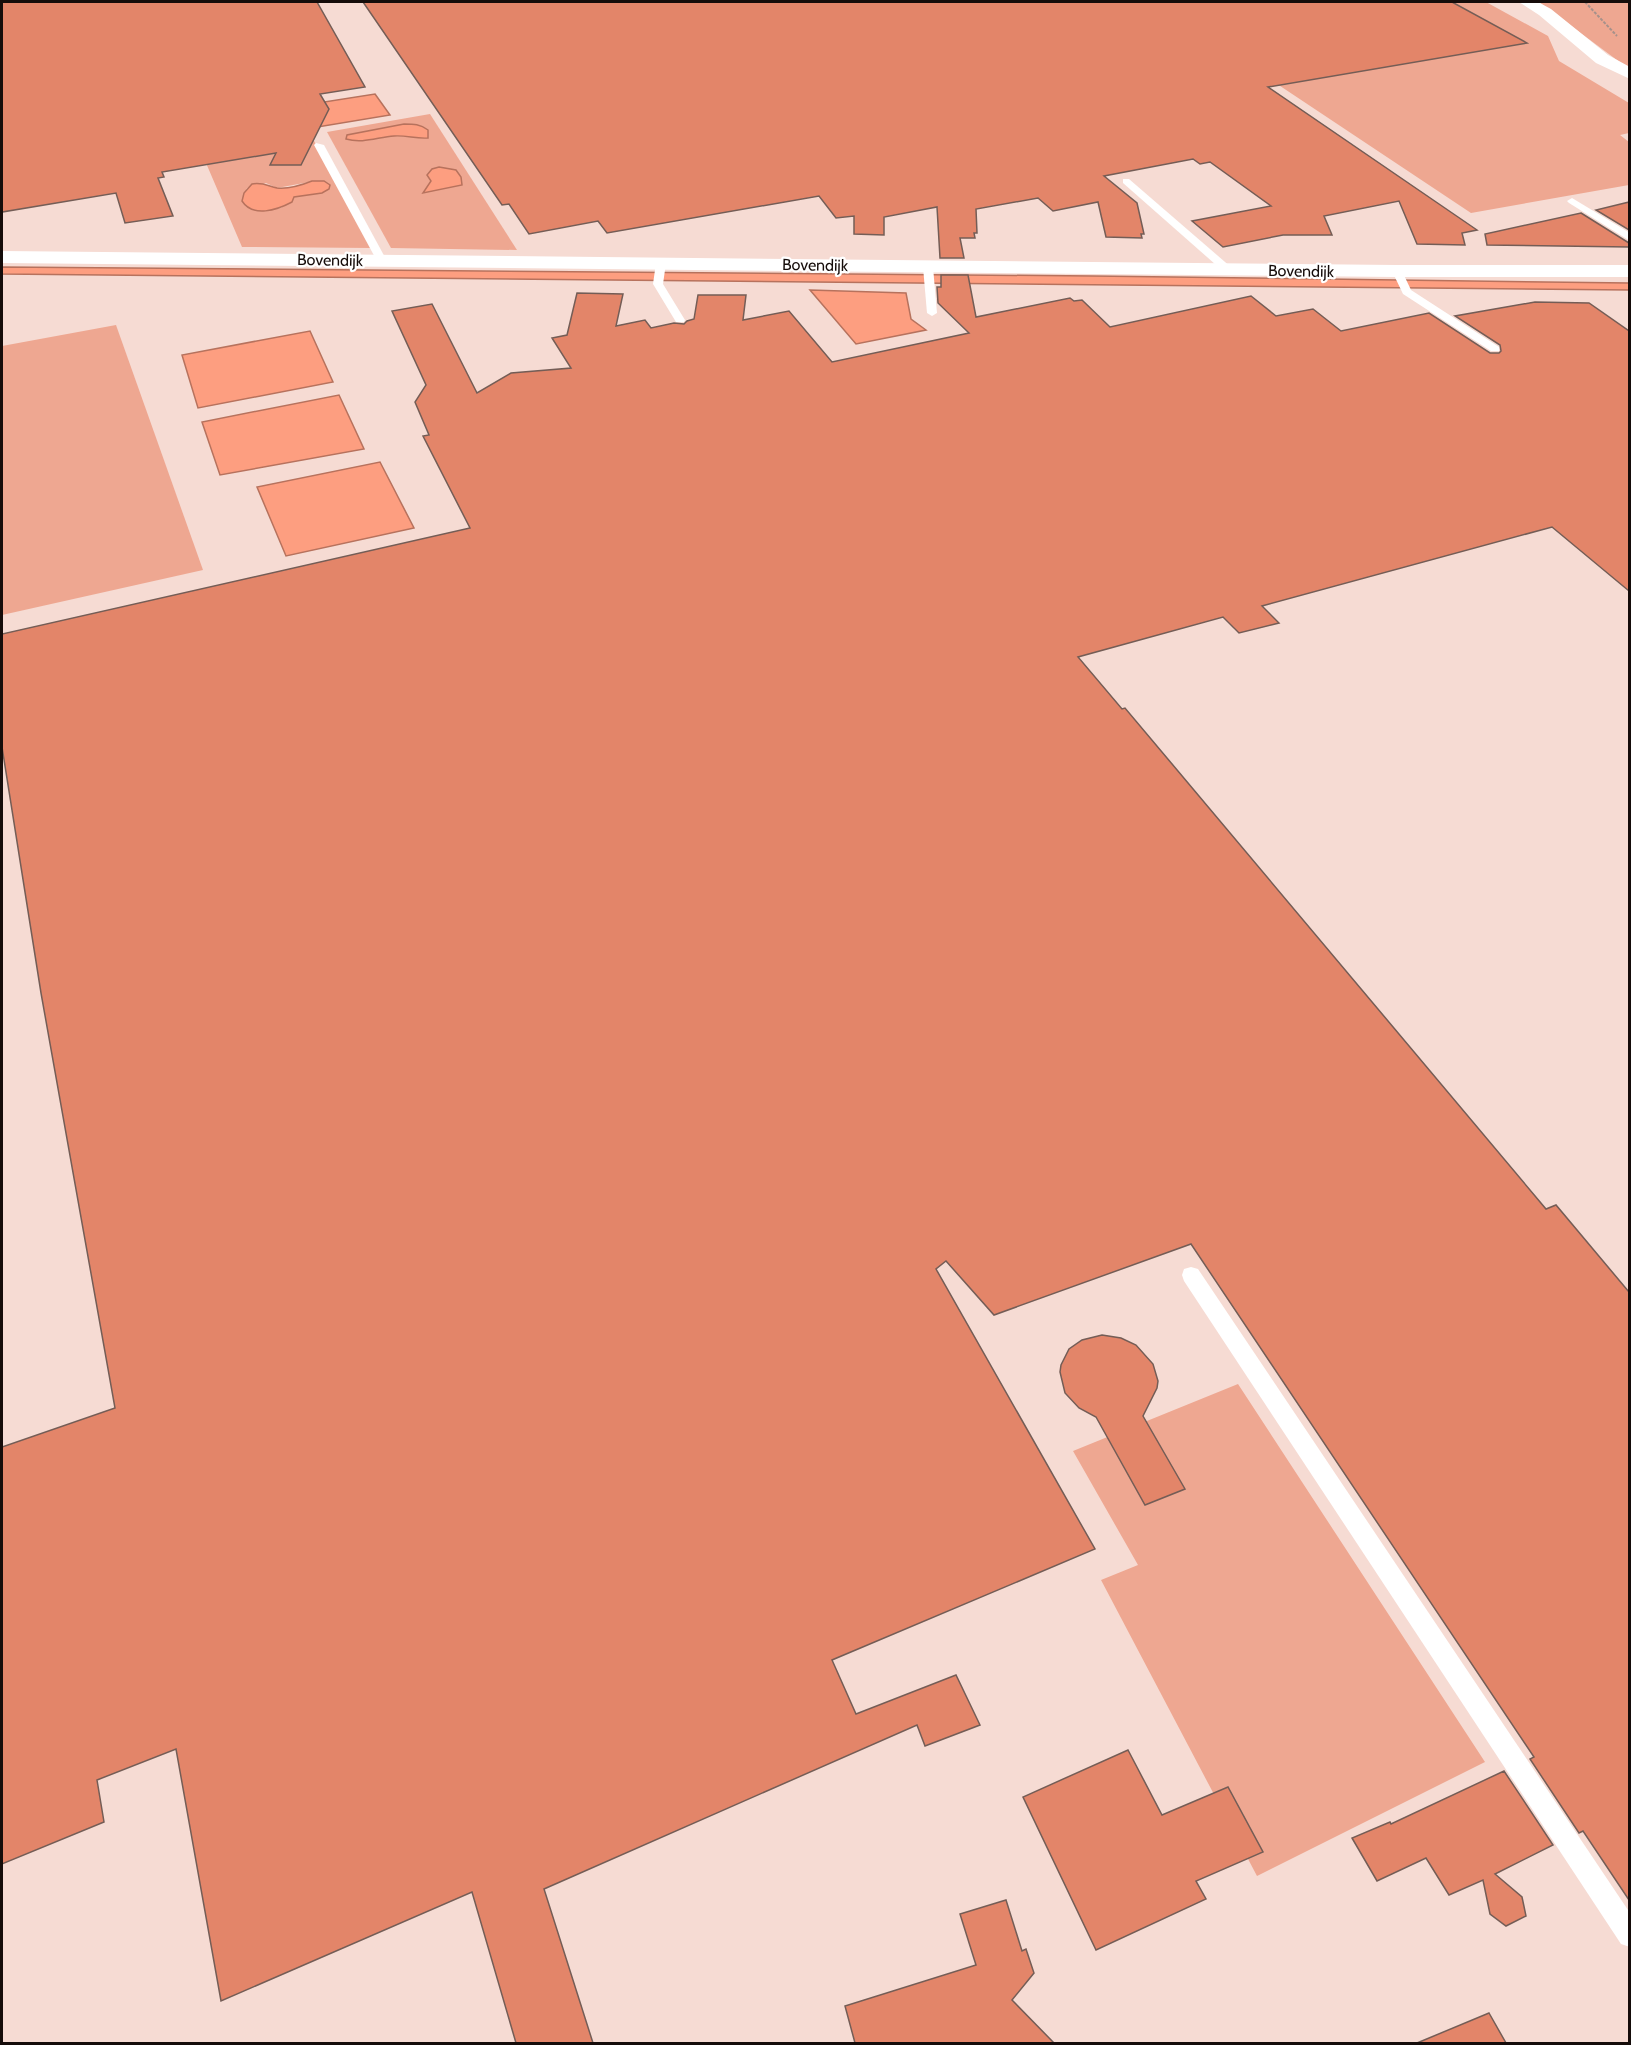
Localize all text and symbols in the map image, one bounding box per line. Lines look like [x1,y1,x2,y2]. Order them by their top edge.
street label: Bovendijk [297,250,364,270]
street label: Bovendijk [782,255,849,275]
street label: Bovendijk [1268,261,1335,281]

